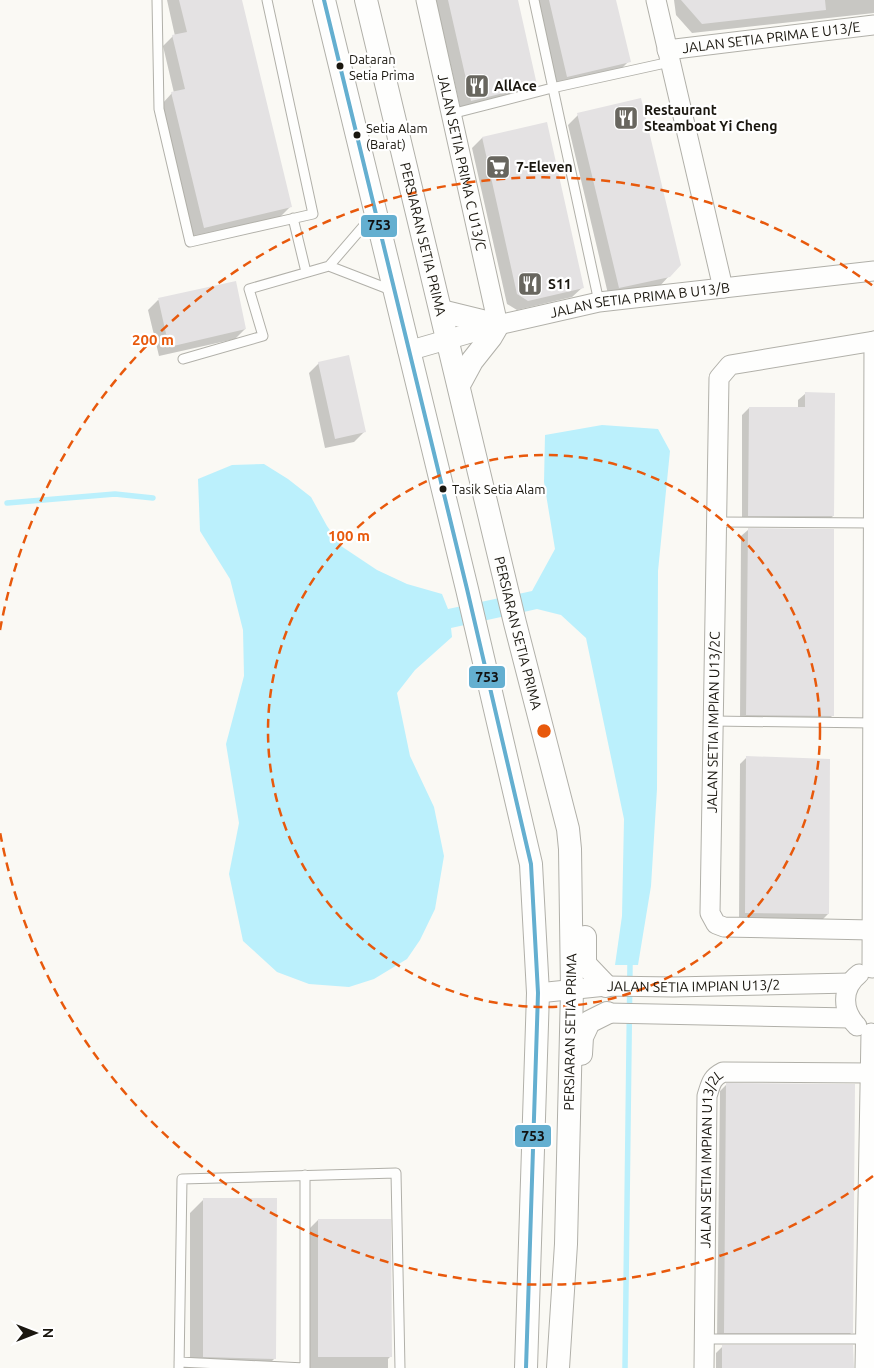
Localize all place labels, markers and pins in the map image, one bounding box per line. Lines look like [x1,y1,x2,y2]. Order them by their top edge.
place label: Dataran Setia Prima [349,52,415,82]
marker: Dataran Setia Prima [335,61,345,71]
restaurant icon: AllAce [464,73,490,99]
place label: AllAce [494,78,537,94]
place label: Restaurant Steamboat Yi Cheng [644,102,777,134]
restaurant icon: Restaurant Steamboat Yi Cheng [613,105,639,131]
place label: Setia Alam (Barat) [366,121,428,152]
marker: Setia Alam (Barat) [352,130,362,140]
supermarket icon: 7-Eleven [485,154,511,180]
place label: 7-Eleven [516,159,573,175]
restaurant icon: S11 [517,271,543,297]
place label: S11 [548,276,572,292]
place label: Tasik Setia Alam [452,482,545,496]
marker: Tasik Setia Alam [438,484,448,494]
centre of rings [535,722,553,740]

